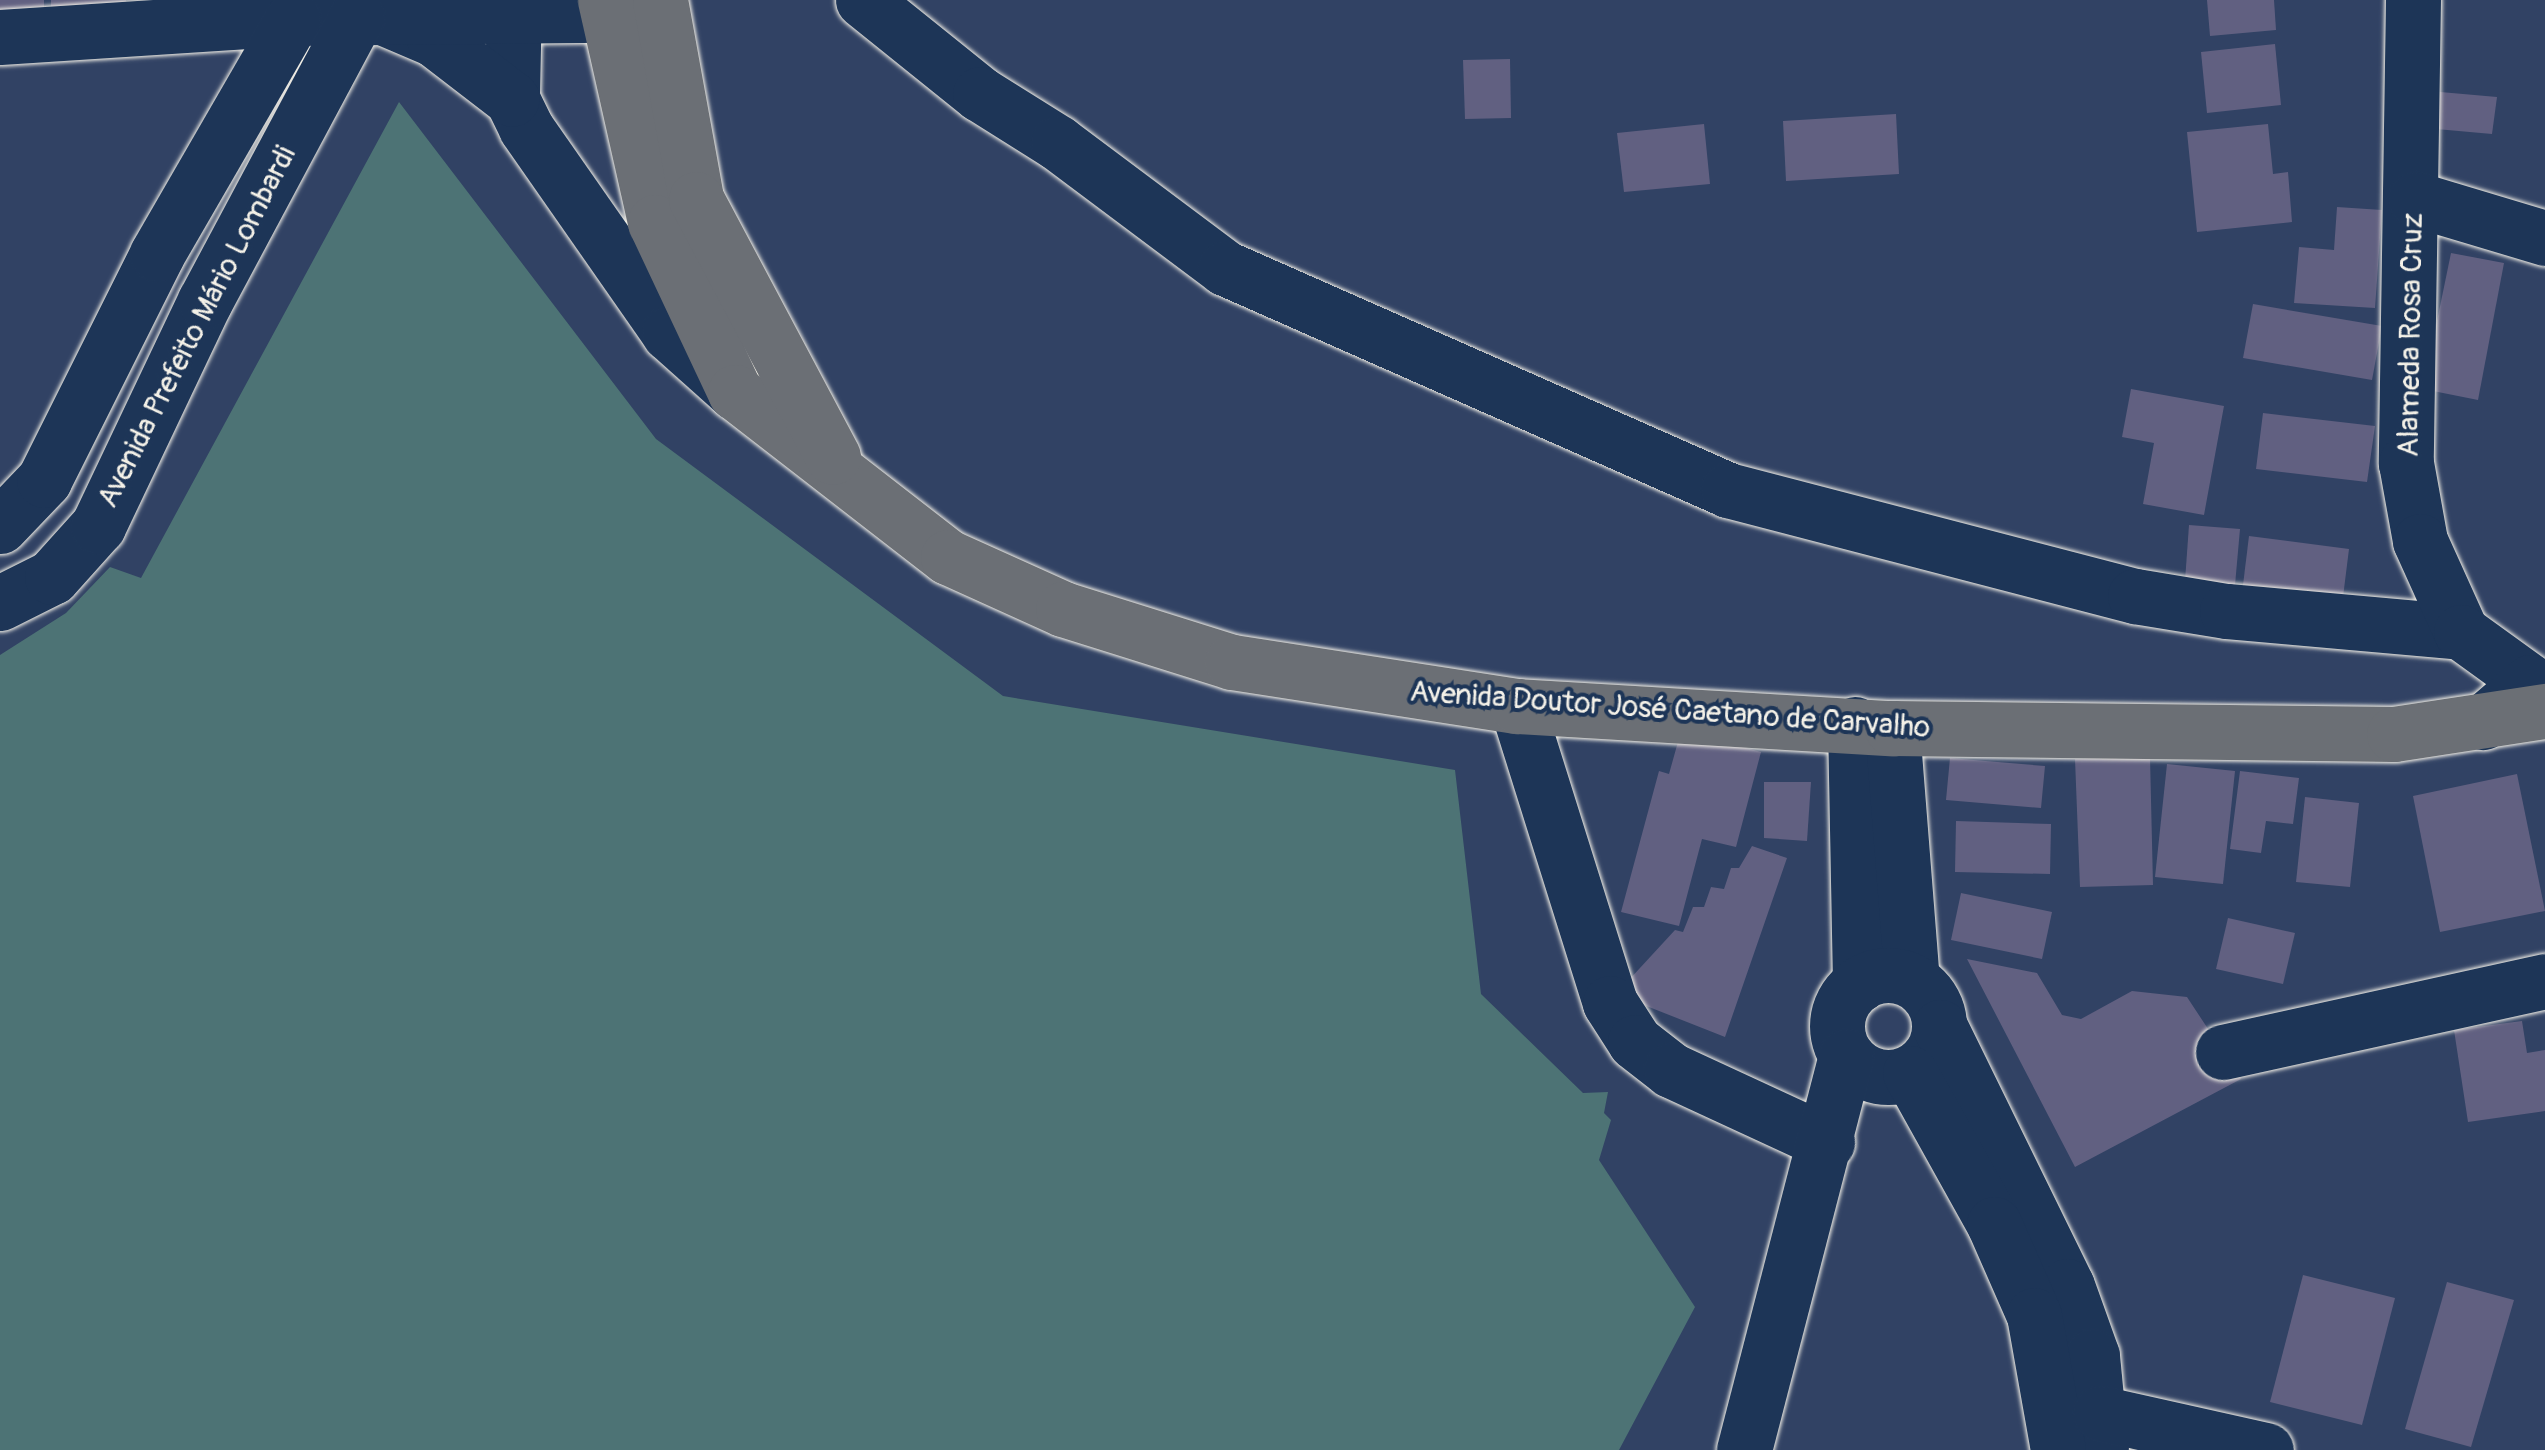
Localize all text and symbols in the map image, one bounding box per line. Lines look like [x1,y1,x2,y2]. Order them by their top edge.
street label: Avenida Prefeito Mário Lombardi [90,140,304,514]
street label: Alameda Rosa Cruz [2391,212,2431,458]
street label: Avenida Doutor José Caetano de Carvalho [1409,674,1931,746]

